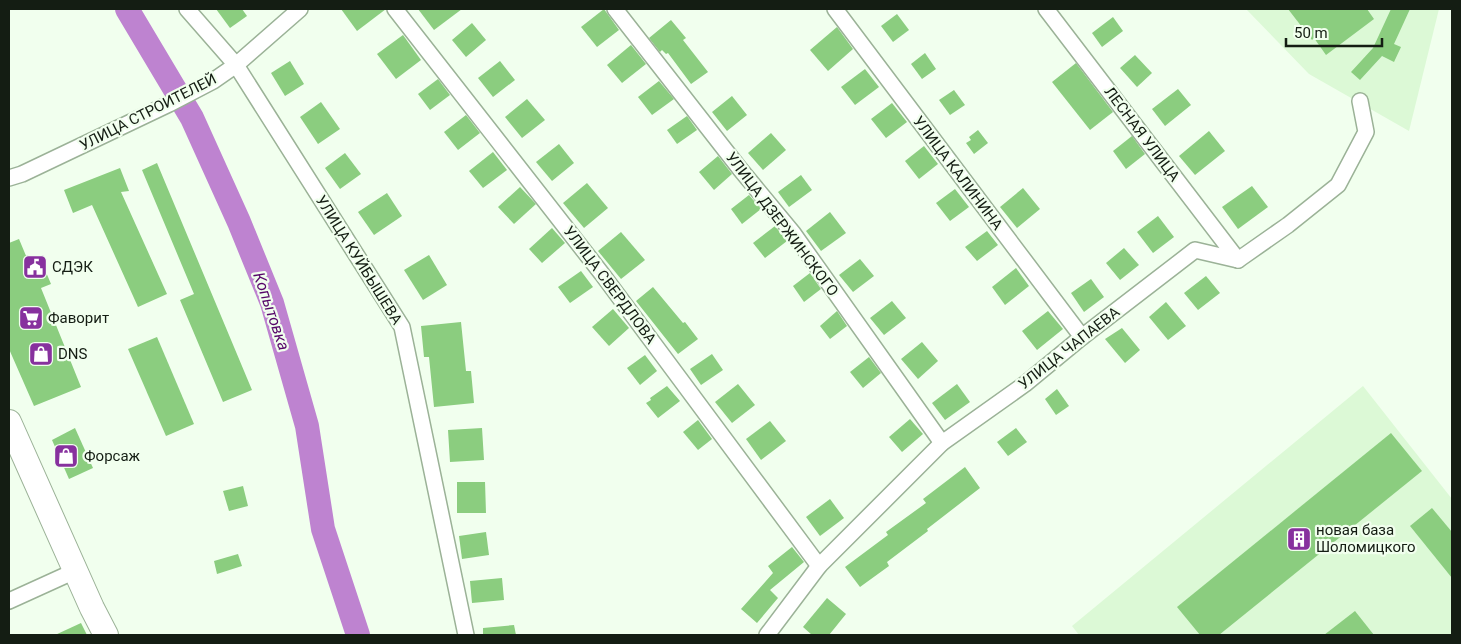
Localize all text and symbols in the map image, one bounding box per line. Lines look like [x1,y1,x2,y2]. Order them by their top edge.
scale bar [1286,15,1382,47]
text: 50 m [1294,24,1328,42]
street label: УЛИЦА СТРОИТЕЛЕЙ [77,70,219,154]
street label: ЛЕСНАЯ УЛИЦА [1100,83,1184,185]
street label: УЛИЦА КАЛИНИНА [909,113,1007,234]
street label: УЛИЦА ДЗЕРЖИНСКОГО [722,148,842,300]
street label: УЛИЦА КУЙБЫШЕВА [312,192,406,328]
street label: УЛИЦА СВЕРДЛОВА [560,223,660,348]
public building icon: СДЭК [22,254,48,280]
place label: СДЭК [52,258,93,276]
water label: Копытовка [249,270,294,353]
street label: УЛИЦА ЧАПАЕВА [1015,303,1123,393]
supermarket icon: Фаворит [18,305,44,331]
place label: Фаворит [48,309,109,327]
shop icon: DNS [28,341,54,367]
place label: DNS [58,345,88,363]
shop icon: Форсаж [53,443,79,469]
place label: Форсаж [84,447,141,465]
place label: новая база Шоломицкого [1316,521,1416,556]
building icon: новая база Шоломицкого [1286,526,1312,552]

